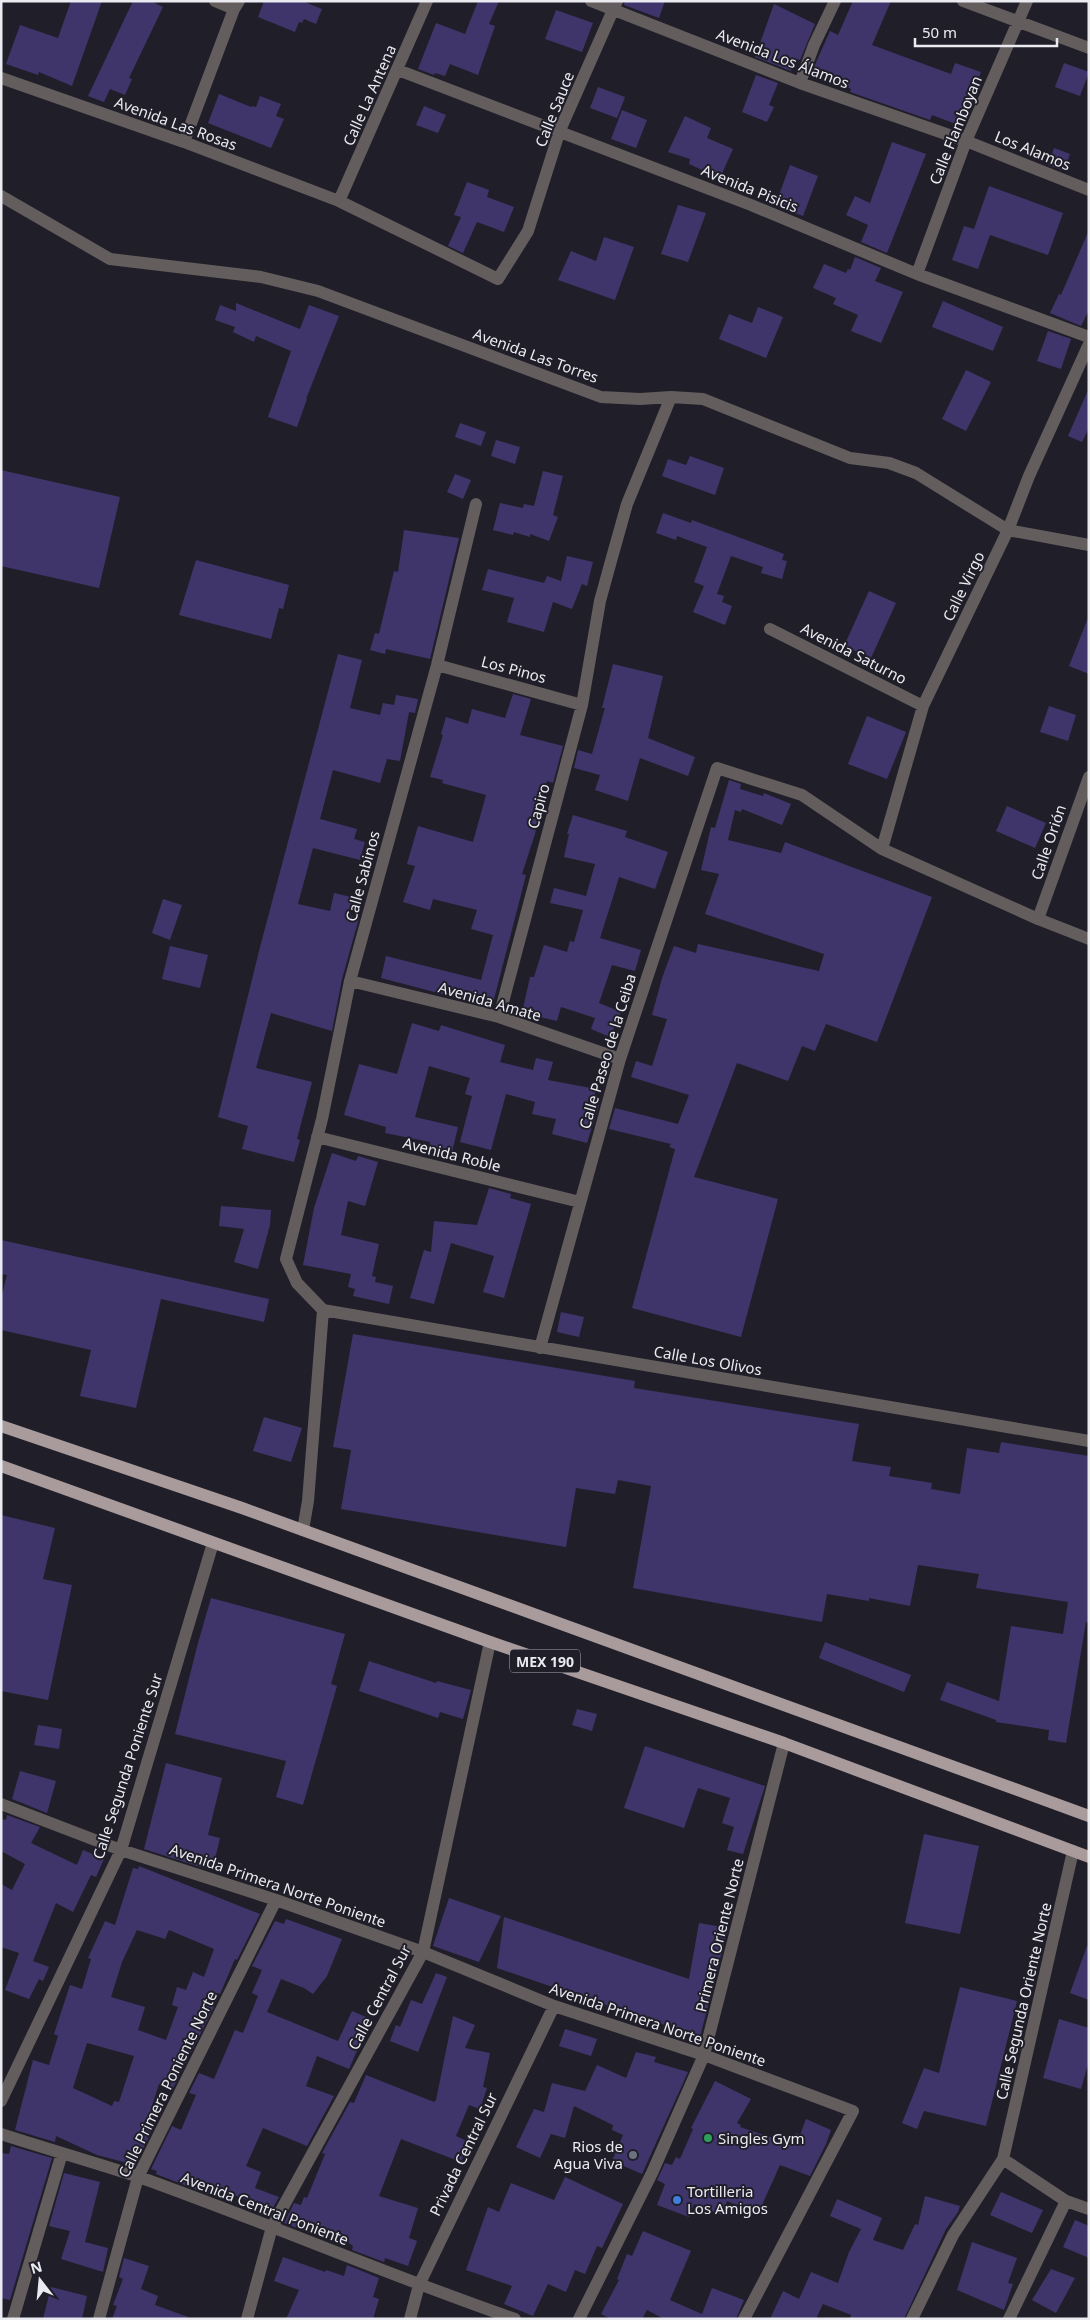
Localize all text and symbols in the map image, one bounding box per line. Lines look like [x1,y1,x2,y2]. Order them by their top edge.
scale bar [915,15,1058,47]
text: 50 m [922,22,957,42]
street label: Avenida Los Álamos [714,23,852,93]
street label: Calle La Antena [338,41,400,149]
street label: Calle Sauce [530,68,578,150]
street label: Calle Flamboyan [924,73,986,187]
street label: Avenida Las Rosas [112,92,240,154]
street label: Los Alamos [992,126,1074,174]
street label: Avenida Pisicis [699,160,801,216]
street label: Avenida Las Torres [471,323,601,387]
street label: Calle Virgo [938,548,988,624]
street label: Avenida Saturno [798,618,910,688]
street label: Los Pinos [479,651,549,687]
street label: Capiro [522,781,554,831]
street label: Calle Orión [1026,802,1070,882]
street label: Calle Sabinos [340,828,384,924]
street label: Calle Paseo de la Ceiba [574,971,640,1131]
street label: Avenida Amate [436,977,544,1025]
street label: Avenida Roble [401,1132,503,1176]
street label: Calle Los Olivos [652,1341,764,1379]
road number: MEX 190 [510,1650,580,1672]
street label: Calle Segunda Poniente Sur [87,1670,167,1862]
street label: Avenida Primera Norte Poniente [167,1839,389,1931]
street label: Primera Oriente Norte [690,1856,748,2014]
street label: Calle Segunda Oriente Norte [991,1900,1055,2102]
street label: Calle Central Sur [343,1941,415,2053]
street label: Avenida Primera Norte Poniente [547,1978,769,2070]
street label: Calle Primera Poniente Norte [113,1987,221,2181]
street label: Privada Central Sur [424,2089,502,2219]
place label: Singles Gym [718,2128,805,2148]
marker: Singles Gym [702,2132,714,2144]
place label: Rios de Agua Viva [554,2136,623,2173]
marker: Rios de Agua Viva [627,2149,639,2161]
street label: Avenida Central Poniente [178,2167,352,2249]
place label: Tortilleria Los Amigos [687,2181,768,2218]
marker: Tortilleria Los Amigos [671,2194,683,2206]
north arrow [15,2255,65,2305]
text: N [28,2256,44,2278]

